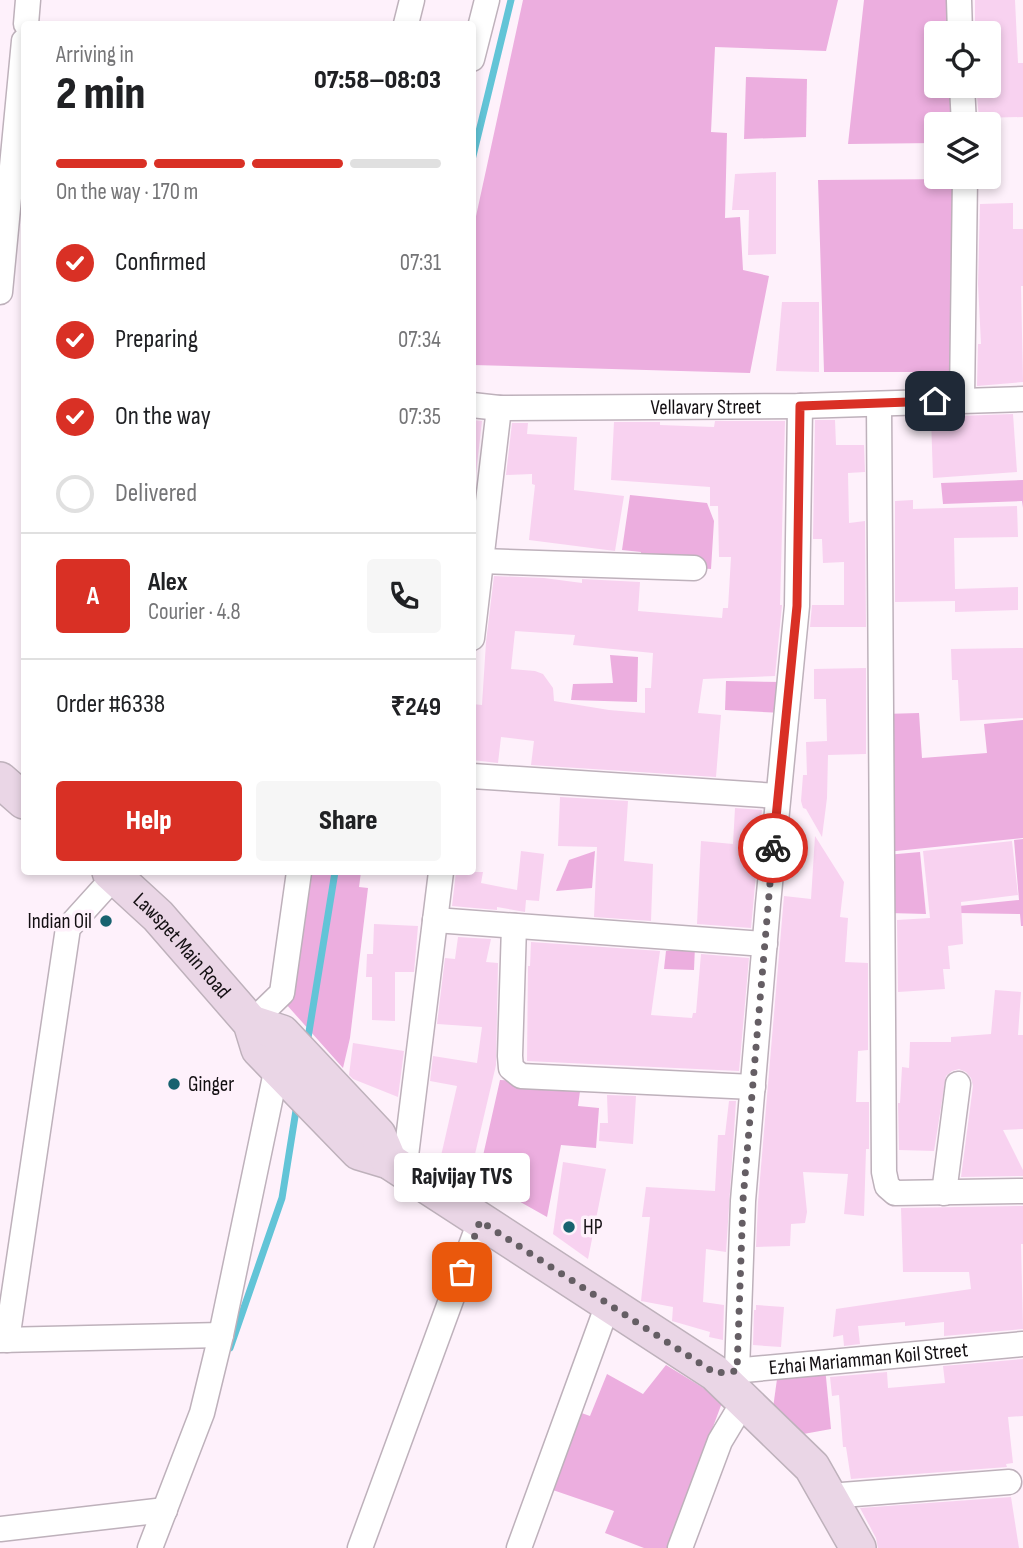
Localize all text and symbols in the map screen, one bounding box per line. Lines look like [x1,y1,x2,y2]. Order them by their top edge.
map controls [924,21,1001,189]
button: locate [924,21,1001,98]
text: Arriving in [56,41,134,69]
text: 07:58–08:03 [314,65,441,96]
text: 2 min [56,67,145,122]
button: layers [924,112,1001,189]
text: On the way · 170 m [56,178,198,206]
icon: check [56,244,94,282]
text: Confirmed [115,247,206,278]
text: 07:31 [400,249,441,277]
icon: check [56,321,94,359]
text: Preparing [115,324,198,355]
text: 07:34 [398,326,441,354]
pin [905,371,965,431]
icon: home [916,382,954,420]
street label: Vellavary Street [650,394,761,419]
icon: check [56,398,94,436]
text: On the way [115,401,211,432]
text: 07:35 [399,403,441,431]
text: Delivered [115,478,197,509]
button: phone [367,559,441,633]
text: Alex [148,567,188,598]
text: A [87,581,99,612]
text: Courier · 4.8 [148,598,241,626]
text: Order #6338 [56,689,165,720]
text: ₹249 [390,692,441,723]
button: Help [56,781,242,861]
button: Share [256,781,441,861]
courier [738,813,808,883]
icon: bike [754,829,792,867]
street label: Lawspet Main Road [128,887,236,1003]
place label: Indian Oil [28,909,92,934]
marker: Indian Oil [98,913,114,929]
place label: Ginger [188,1072,234,1097]
marker: Ginger [166,1076,182,1092]
callout: Rajvijay TVS [394,1153,530,1202]
text: Rajvijay TVS [411,1163,513,1191]
place label: HP [583,1215,603,1240]
marker: HP [561,1219,577,1235]
pin [432,1242,492,1302]
icon: bag [443,1253,481,1291]
street label: Ezhai Mariamman Koil Street [768,1337,969,1380]

